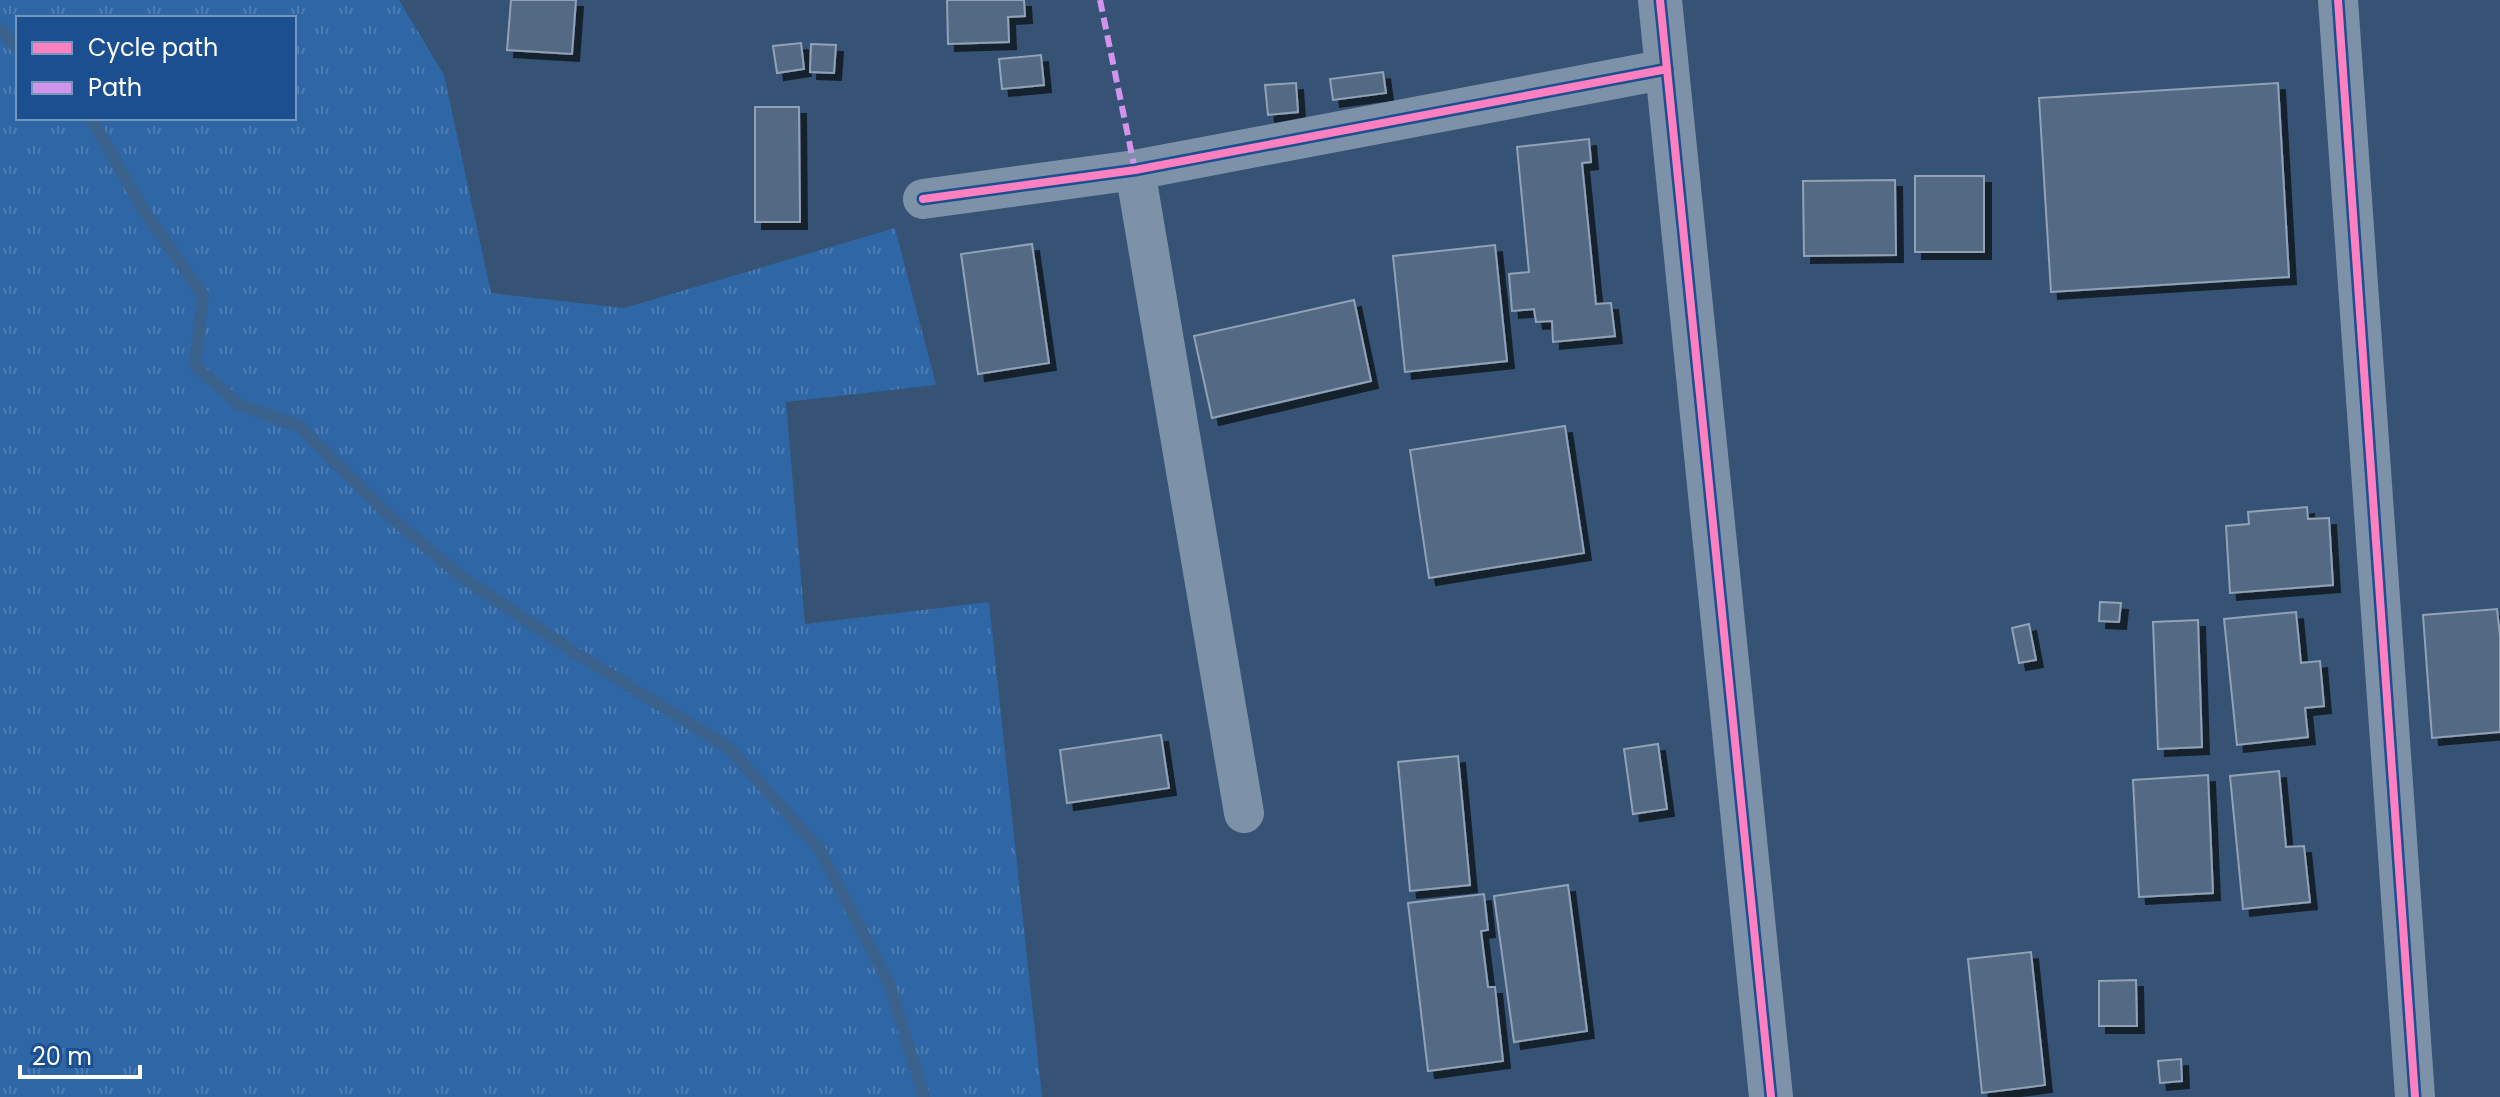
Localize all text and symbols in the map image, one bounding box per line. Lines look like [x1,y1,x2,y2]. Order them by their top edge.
legend [16,16,296,120]
text: Cycle path [88,31,218,64]
text: Path [88,71,142,104]
scale bar [20,1029,140,1079]
text: 20 m [32,1040,92,1073]

